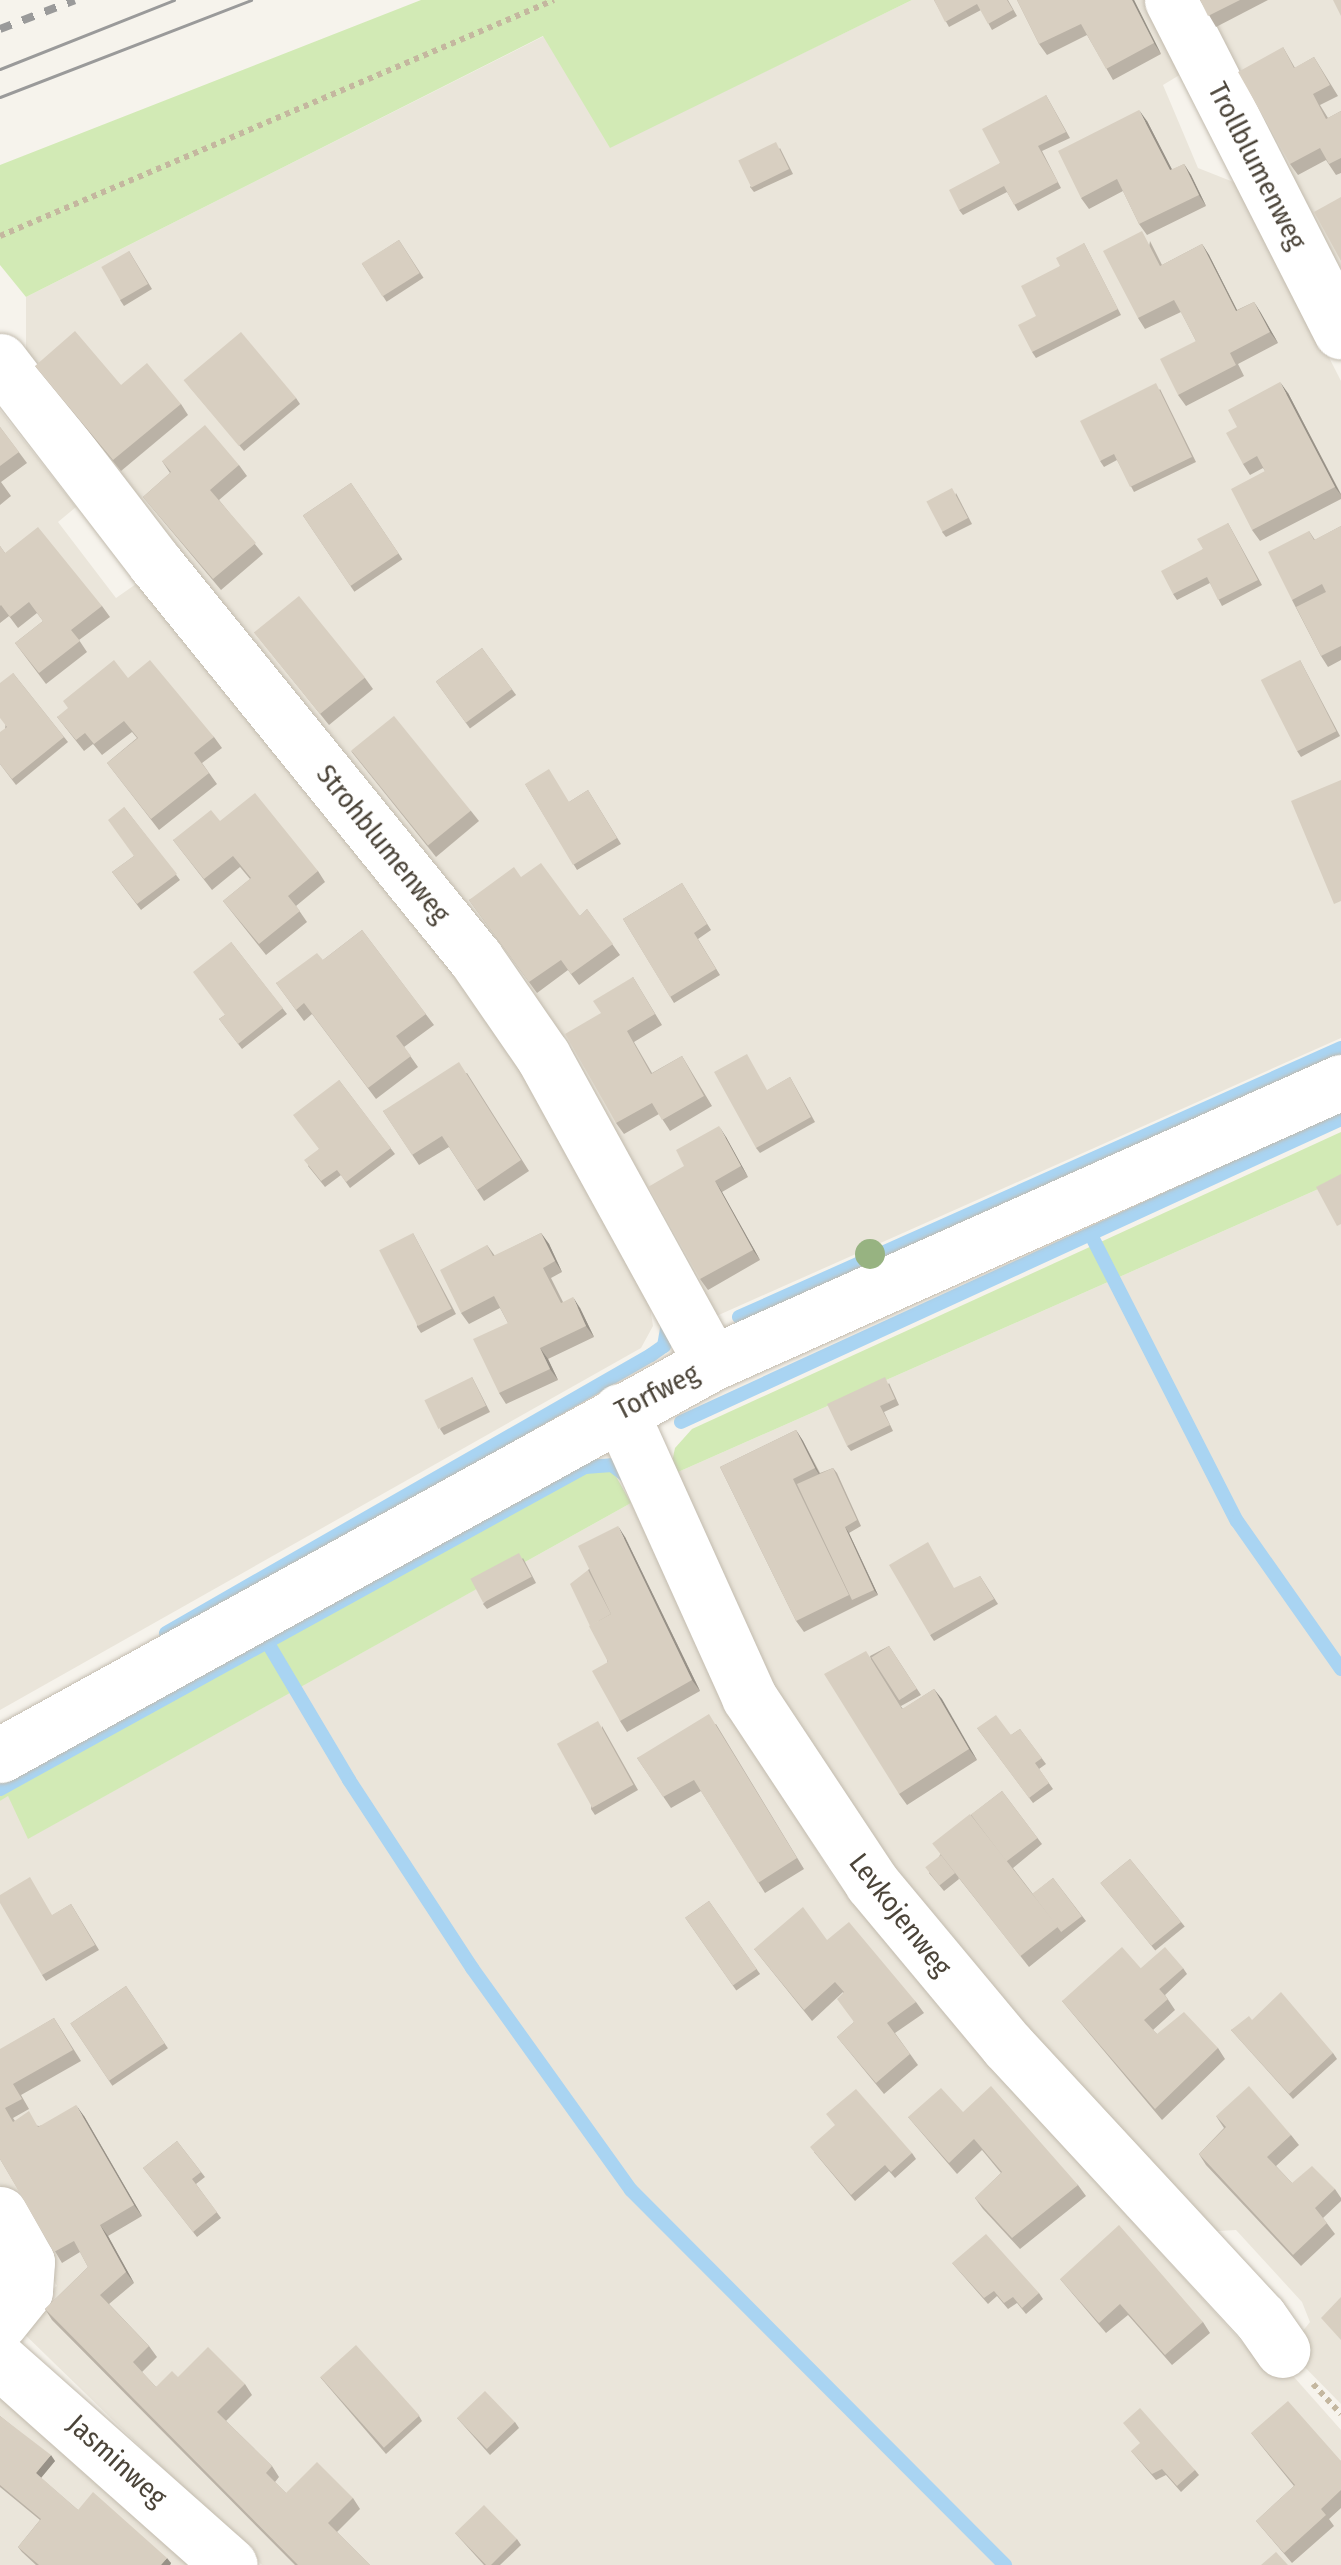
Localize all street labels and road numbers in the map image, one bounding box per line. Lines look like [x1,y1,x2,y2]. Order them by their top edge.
street label: Trollblumenweg [1200,77,1314,255]
street label: Strohblumenweg [309,758,457,930]
street label: Torfweg [609,1357,705,1427]
street label: Levkojenweg [842,1847,958,1983]
street label: Jasminweg [61,2408,173,2514]

